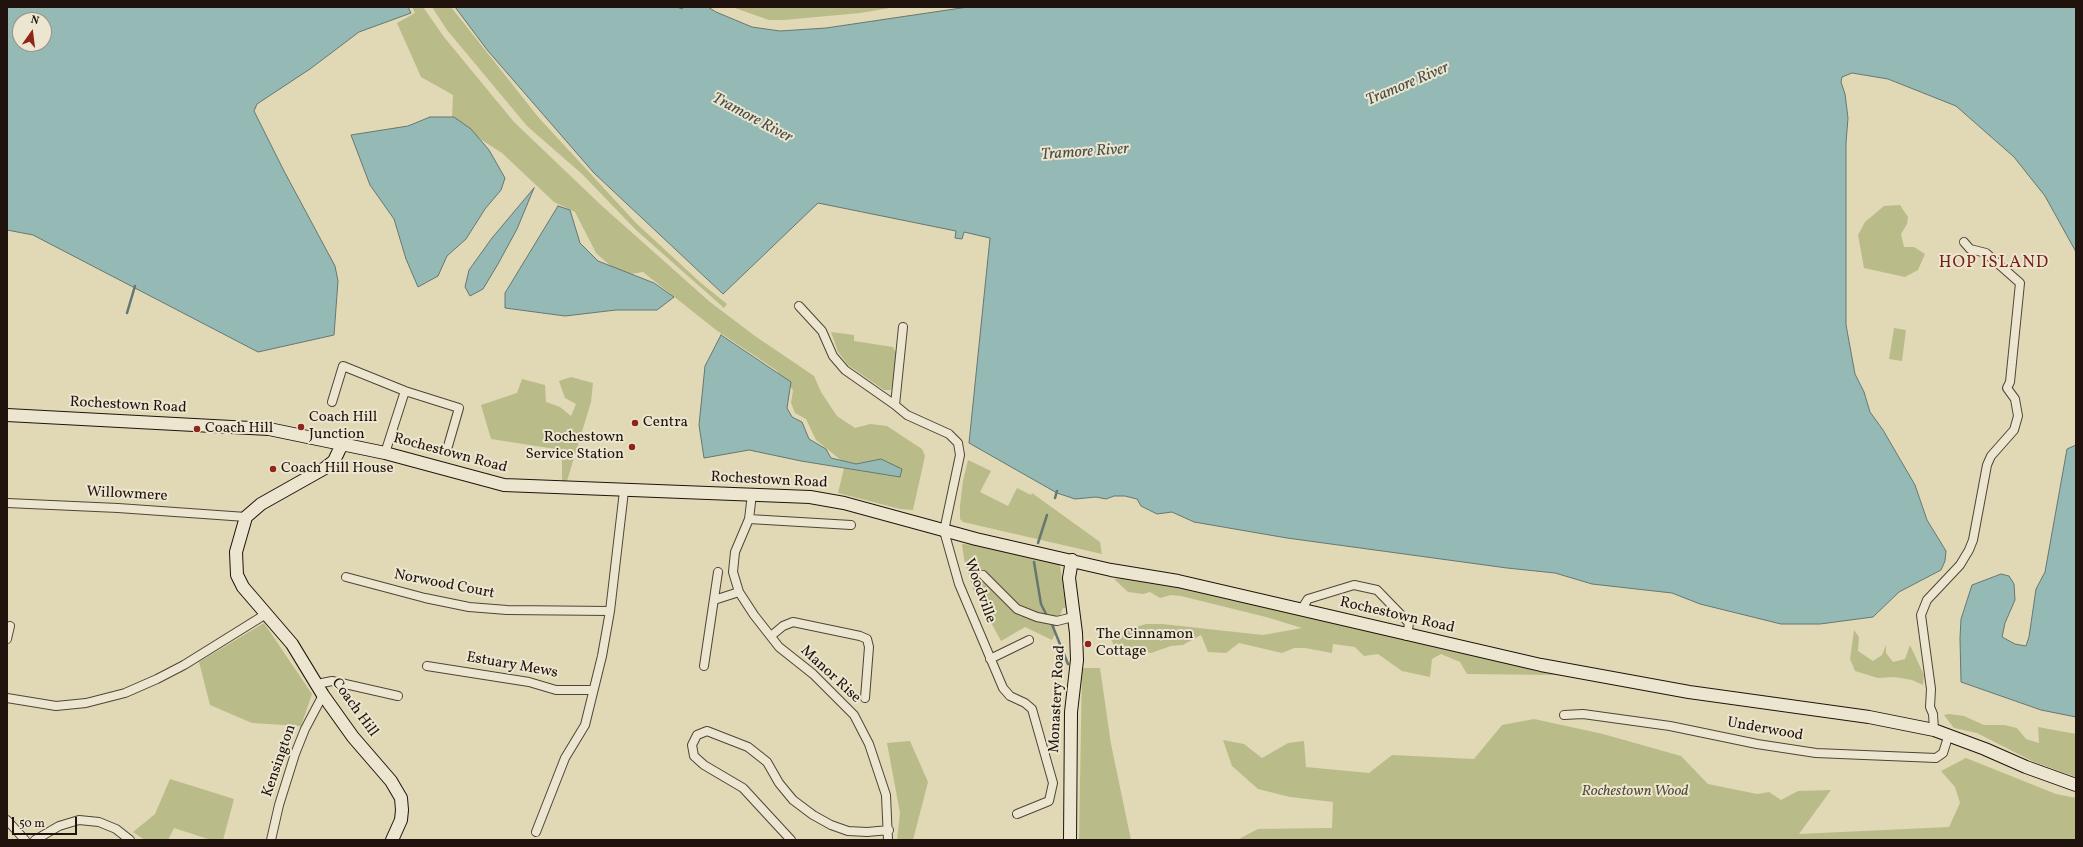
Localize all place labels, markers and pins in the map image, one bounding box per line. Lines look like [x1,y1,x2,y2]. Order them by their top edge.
place label: Coach Hill Junction [309,409,377,444]
place label: Centra [643,414,688,432]
marker: Centra [630,418,640,428]
place label: Coach Hill [205,420,273,438]
marker: Coach Hill Junction [296,422,306,432]
marker: Coach Hill [192,424,202,434]
place label: Rochestown Service Station [526,429,624,464]
marker: Rochestown Service Station [627,442,637,452]
place label: Coach Hill House [281,460,394,478]
marker: Coach Hill House [268,464,278,474]
place label: The Cinnamon Cottage [1096,626,1193,661]
marker: The Cinnamon Cottage [1083,639,1093,649]

